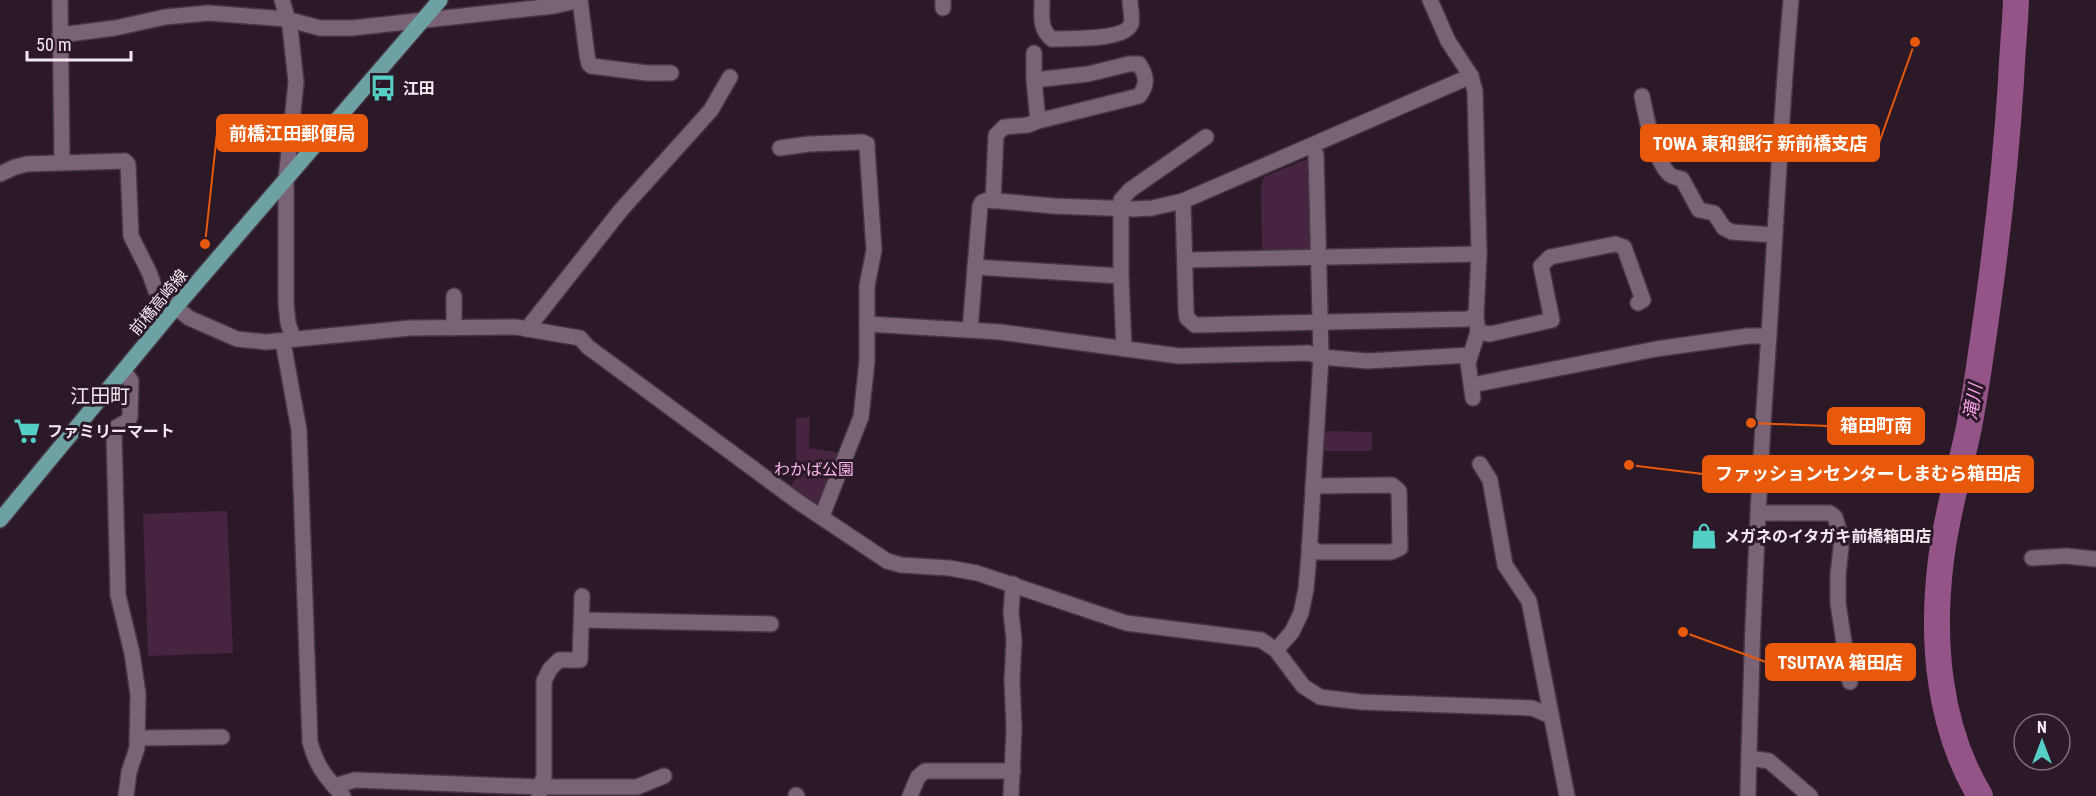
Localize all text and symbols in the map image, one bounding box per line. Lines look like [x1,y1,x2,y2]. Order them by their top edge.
scale bar [27,24,130,62]
text: 50 m [36,34,71,55]
bus stop icon: 江田 [368,73,398,103]
place label: 江田 [403,79,435,98]
callout: 前橋江田郵便局 [217,115,367,151]
text: 前橋江田郵便局 [229,123,355,144]
callout: TOWA 東和銀行 新前橋支店 [1641,125,1879,161]
text: TOWA 東和銀行 新前橋支店 [1653,133,1867,154]
street label: 前橋高崎線 [125,266,191,339]
water label: 滝川 [1959,381,1986,421]
district label: 江田町 [70,384,130,408]
callout: 箱田町南 [1828,408,1924,444]
text: 箱田町南 [1840,415,1912,436]
supermarket icon: ファミリーマート [12,416,42,446]
place label: ファミリーマート [47,422,175,441]
callout: ファッションセンターしまむら箱田店 [1703,456,2033,492]
park label: わかば公園 [774,460,854,479]
text: ファッションセンターしまむら箱田店 [1715,463,2021,484]
shop icon: メガネのイタガキ前橋箱田店 [1689,521,1719,551]
place label: メガネのイタガキ前橋箱田店 [1724,527,1931,546]
callout: TSUTAYA 箱田店 [1766,644,1915,680]
text: TSUTAYA 箱田店 [1777,652,1903,673]
north arrow [2012,712,2072,772]
text: N [2037,718,2047,737]

